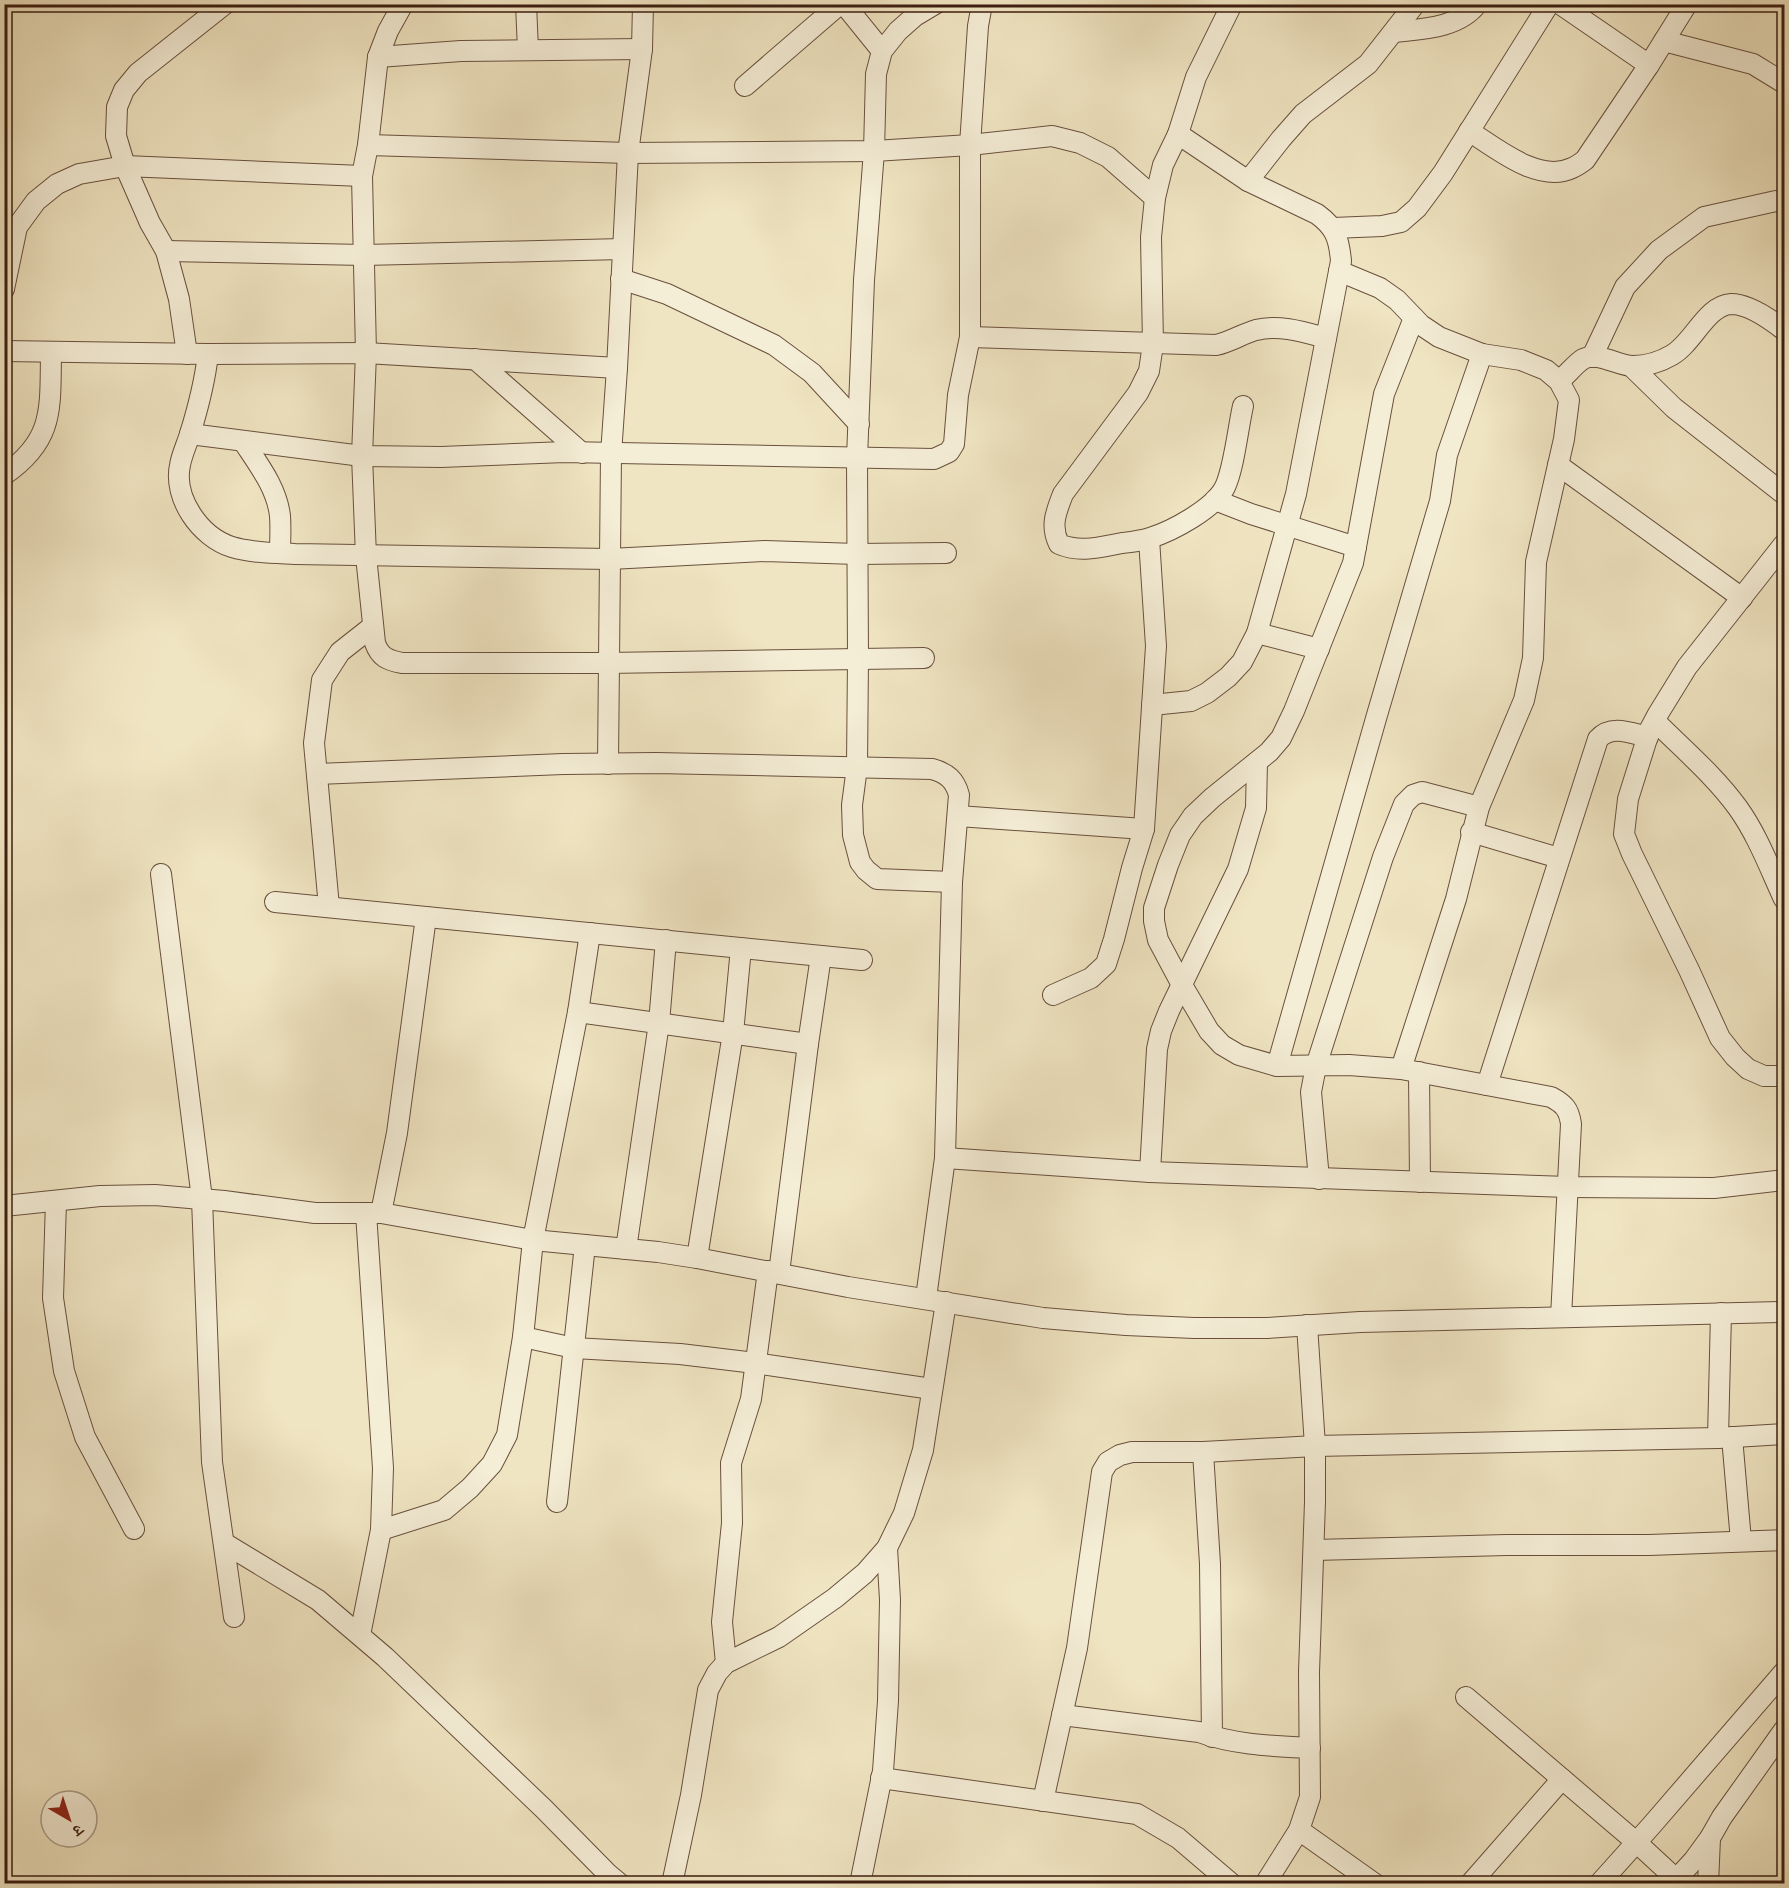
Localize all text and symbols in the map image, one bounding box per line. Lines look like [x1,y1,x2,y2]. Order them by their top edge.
north arrow [39,1789,99,1849]
text: उ [66,1818,90,1844]

